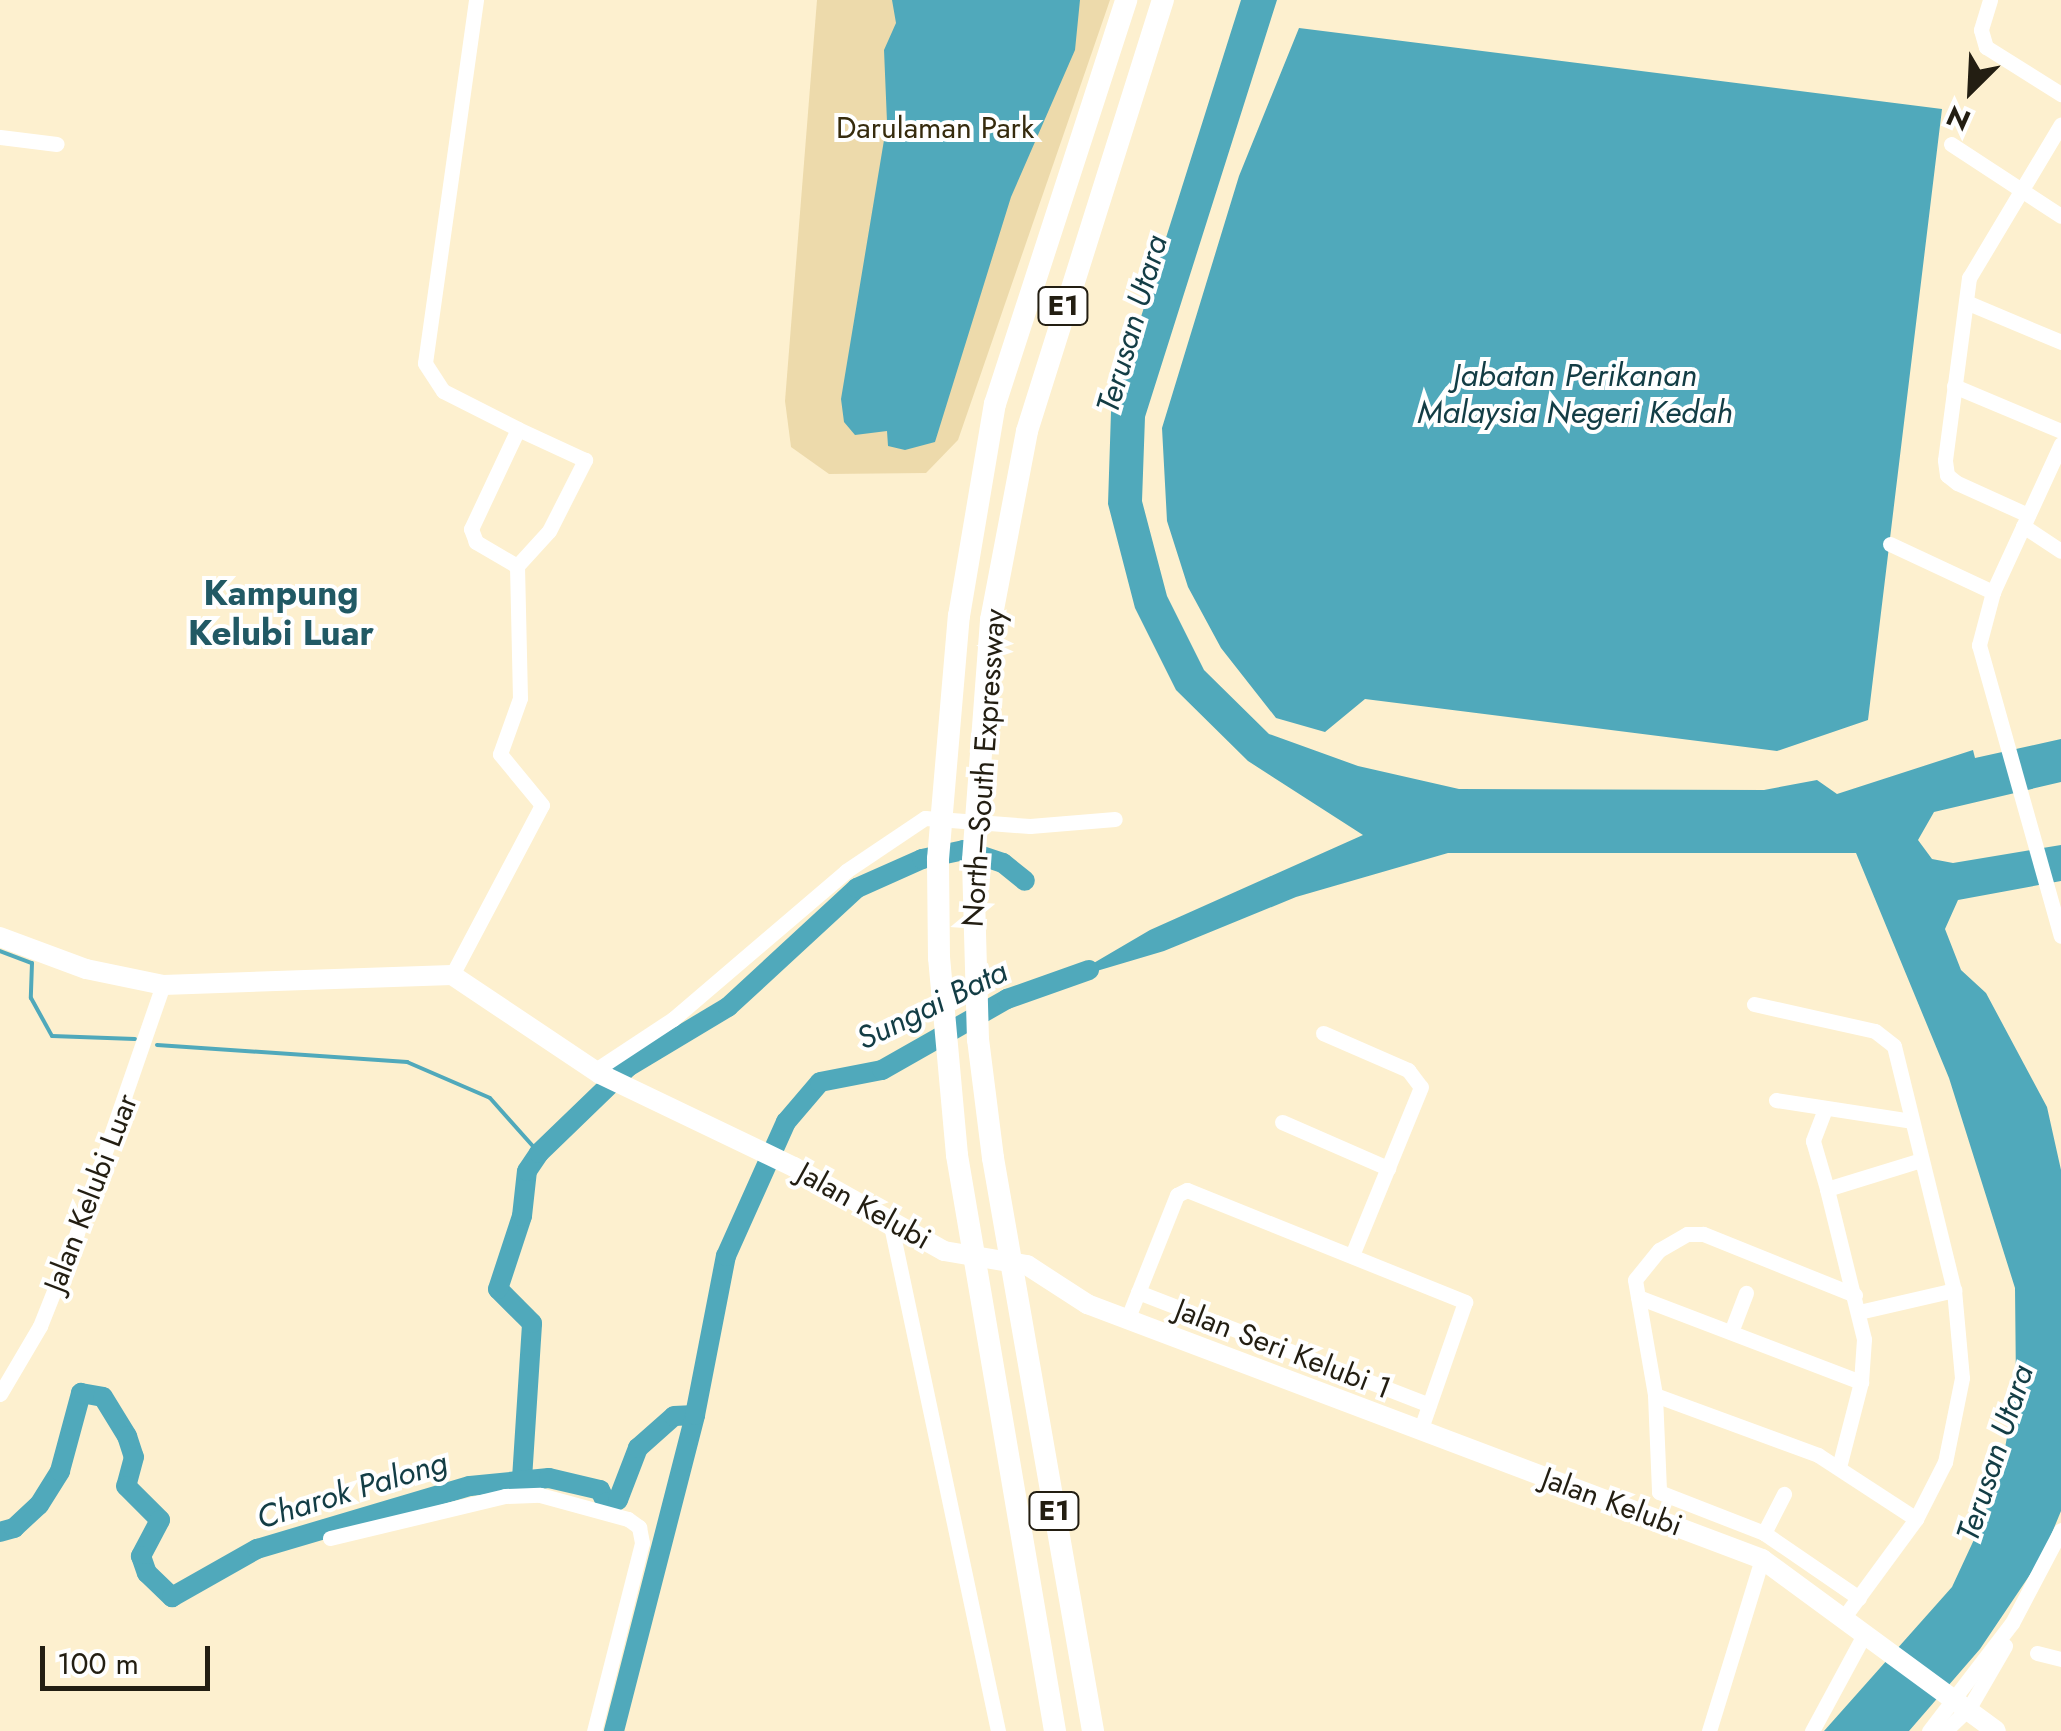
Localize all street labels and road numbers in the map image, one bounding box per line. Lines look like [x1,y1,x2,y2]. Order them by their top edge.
road number: E1 [1036,283,1090,329]
street label: North–South Expressway [955,608,1013,928]
street label: Jalan Kelubi Luar [37,1089,145,1297]
street label: Jalan Kelubi [791,1155,937,1257]
street label: Jalan Seri Kelubi 1 [1170,1291,1396,1407]
street label: Jalan Kelubi [1537,1460,1687,1544]
road number: E1 [1026,1488,1082,1534]

